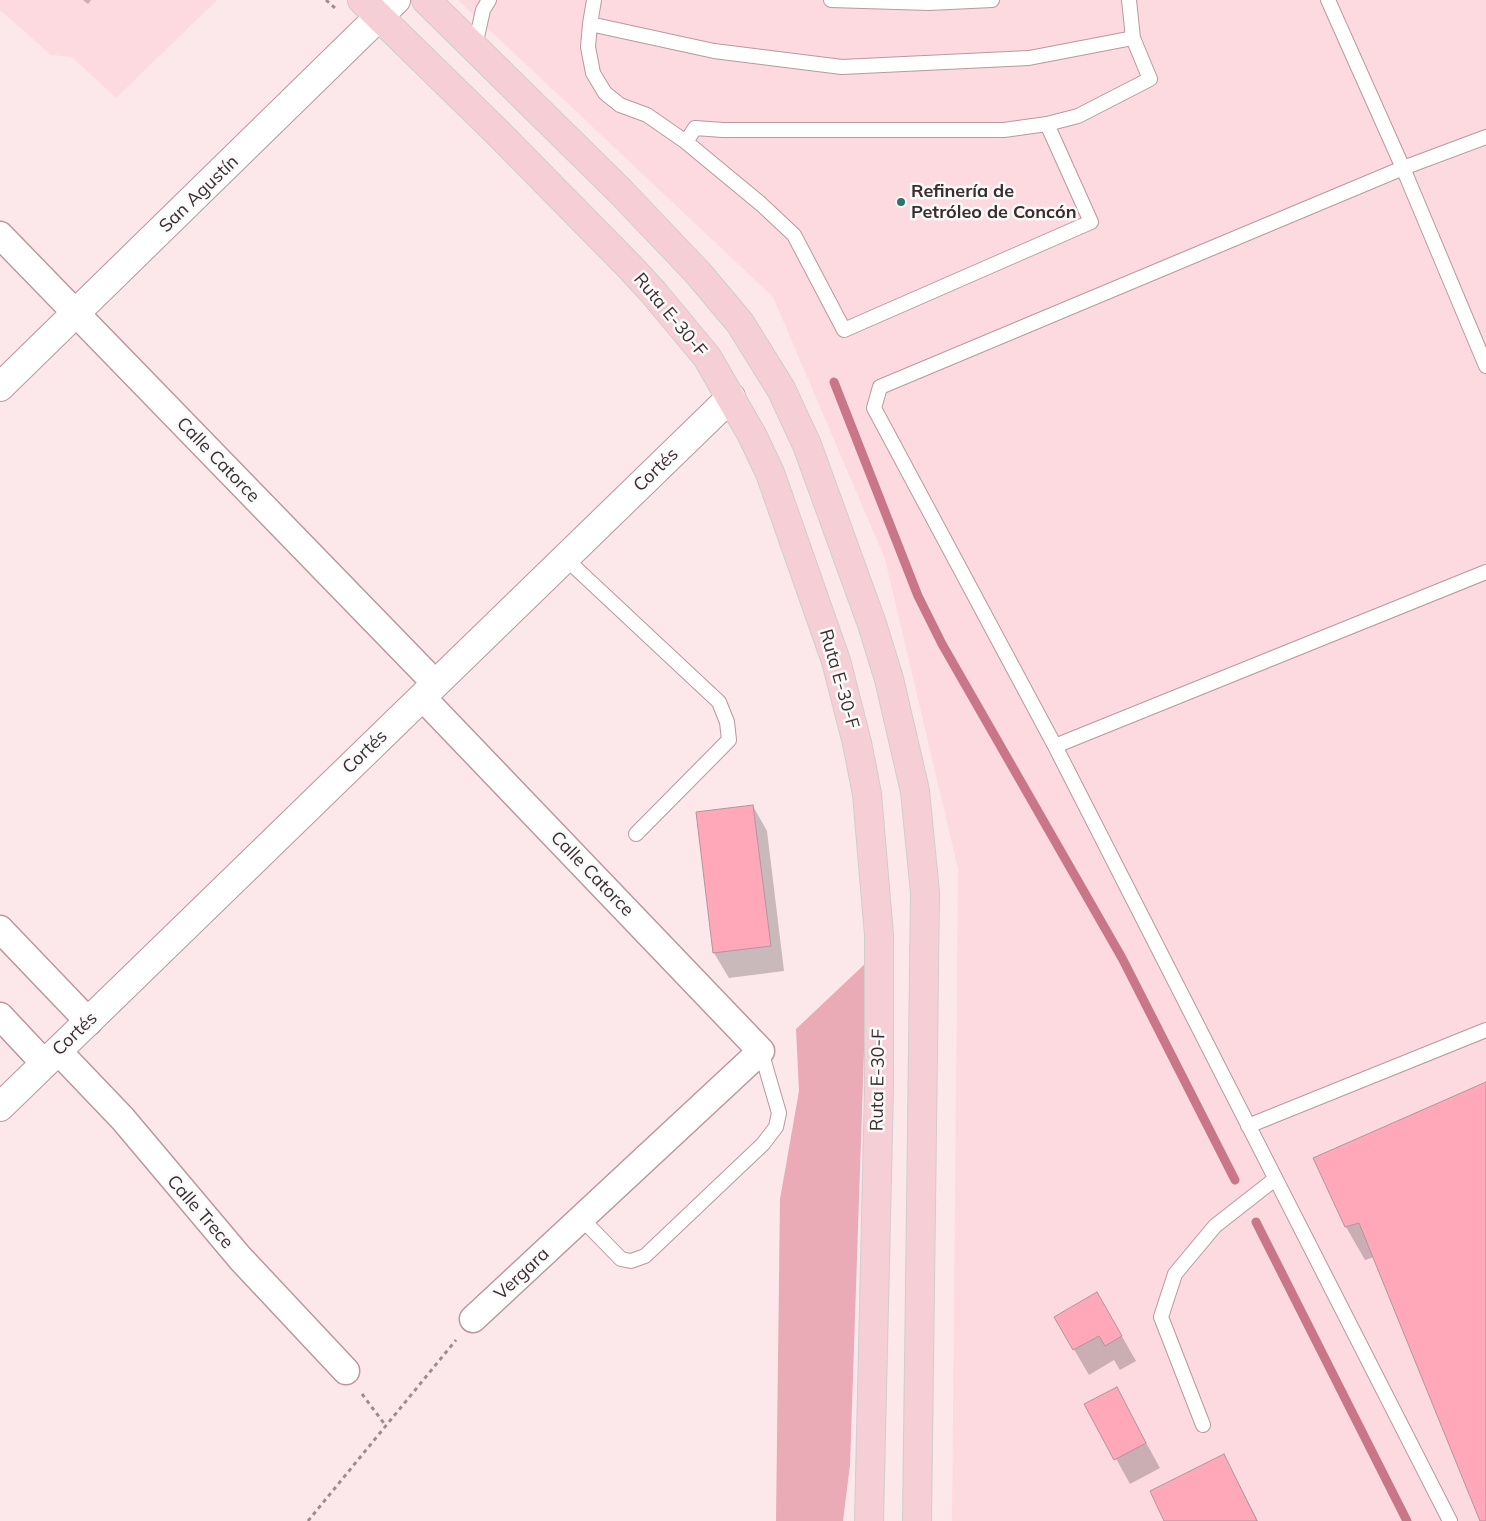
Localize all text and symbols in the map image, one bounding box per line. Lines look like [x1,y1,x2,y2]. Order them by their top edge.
street label: San Agustín [155,151,243,237]
place label: Refinería de Petróleo de Concón [911,181,1076,223]
marker: Refinería de Petróleo de Concón [895,196,907,208]
street label: Ruta E-30-F [629,269,711,361]
street label: Calle Catorce [172,413,264,507]
street label: Cortés [629,444,683,496]
street label: Ruta E-30-F [815,627,863,731]
street label: Cortés [338,726,392,778]
street label: Calle Catorce [546,827,638,921]
street label: Cortés [48,1008,102,1060]
street label: Ruta E-30-F [866,1029,890,1131]
street label: Calle Trece [162,1171,238,1253]
street label: Vergara [490,1243,554,1305]

